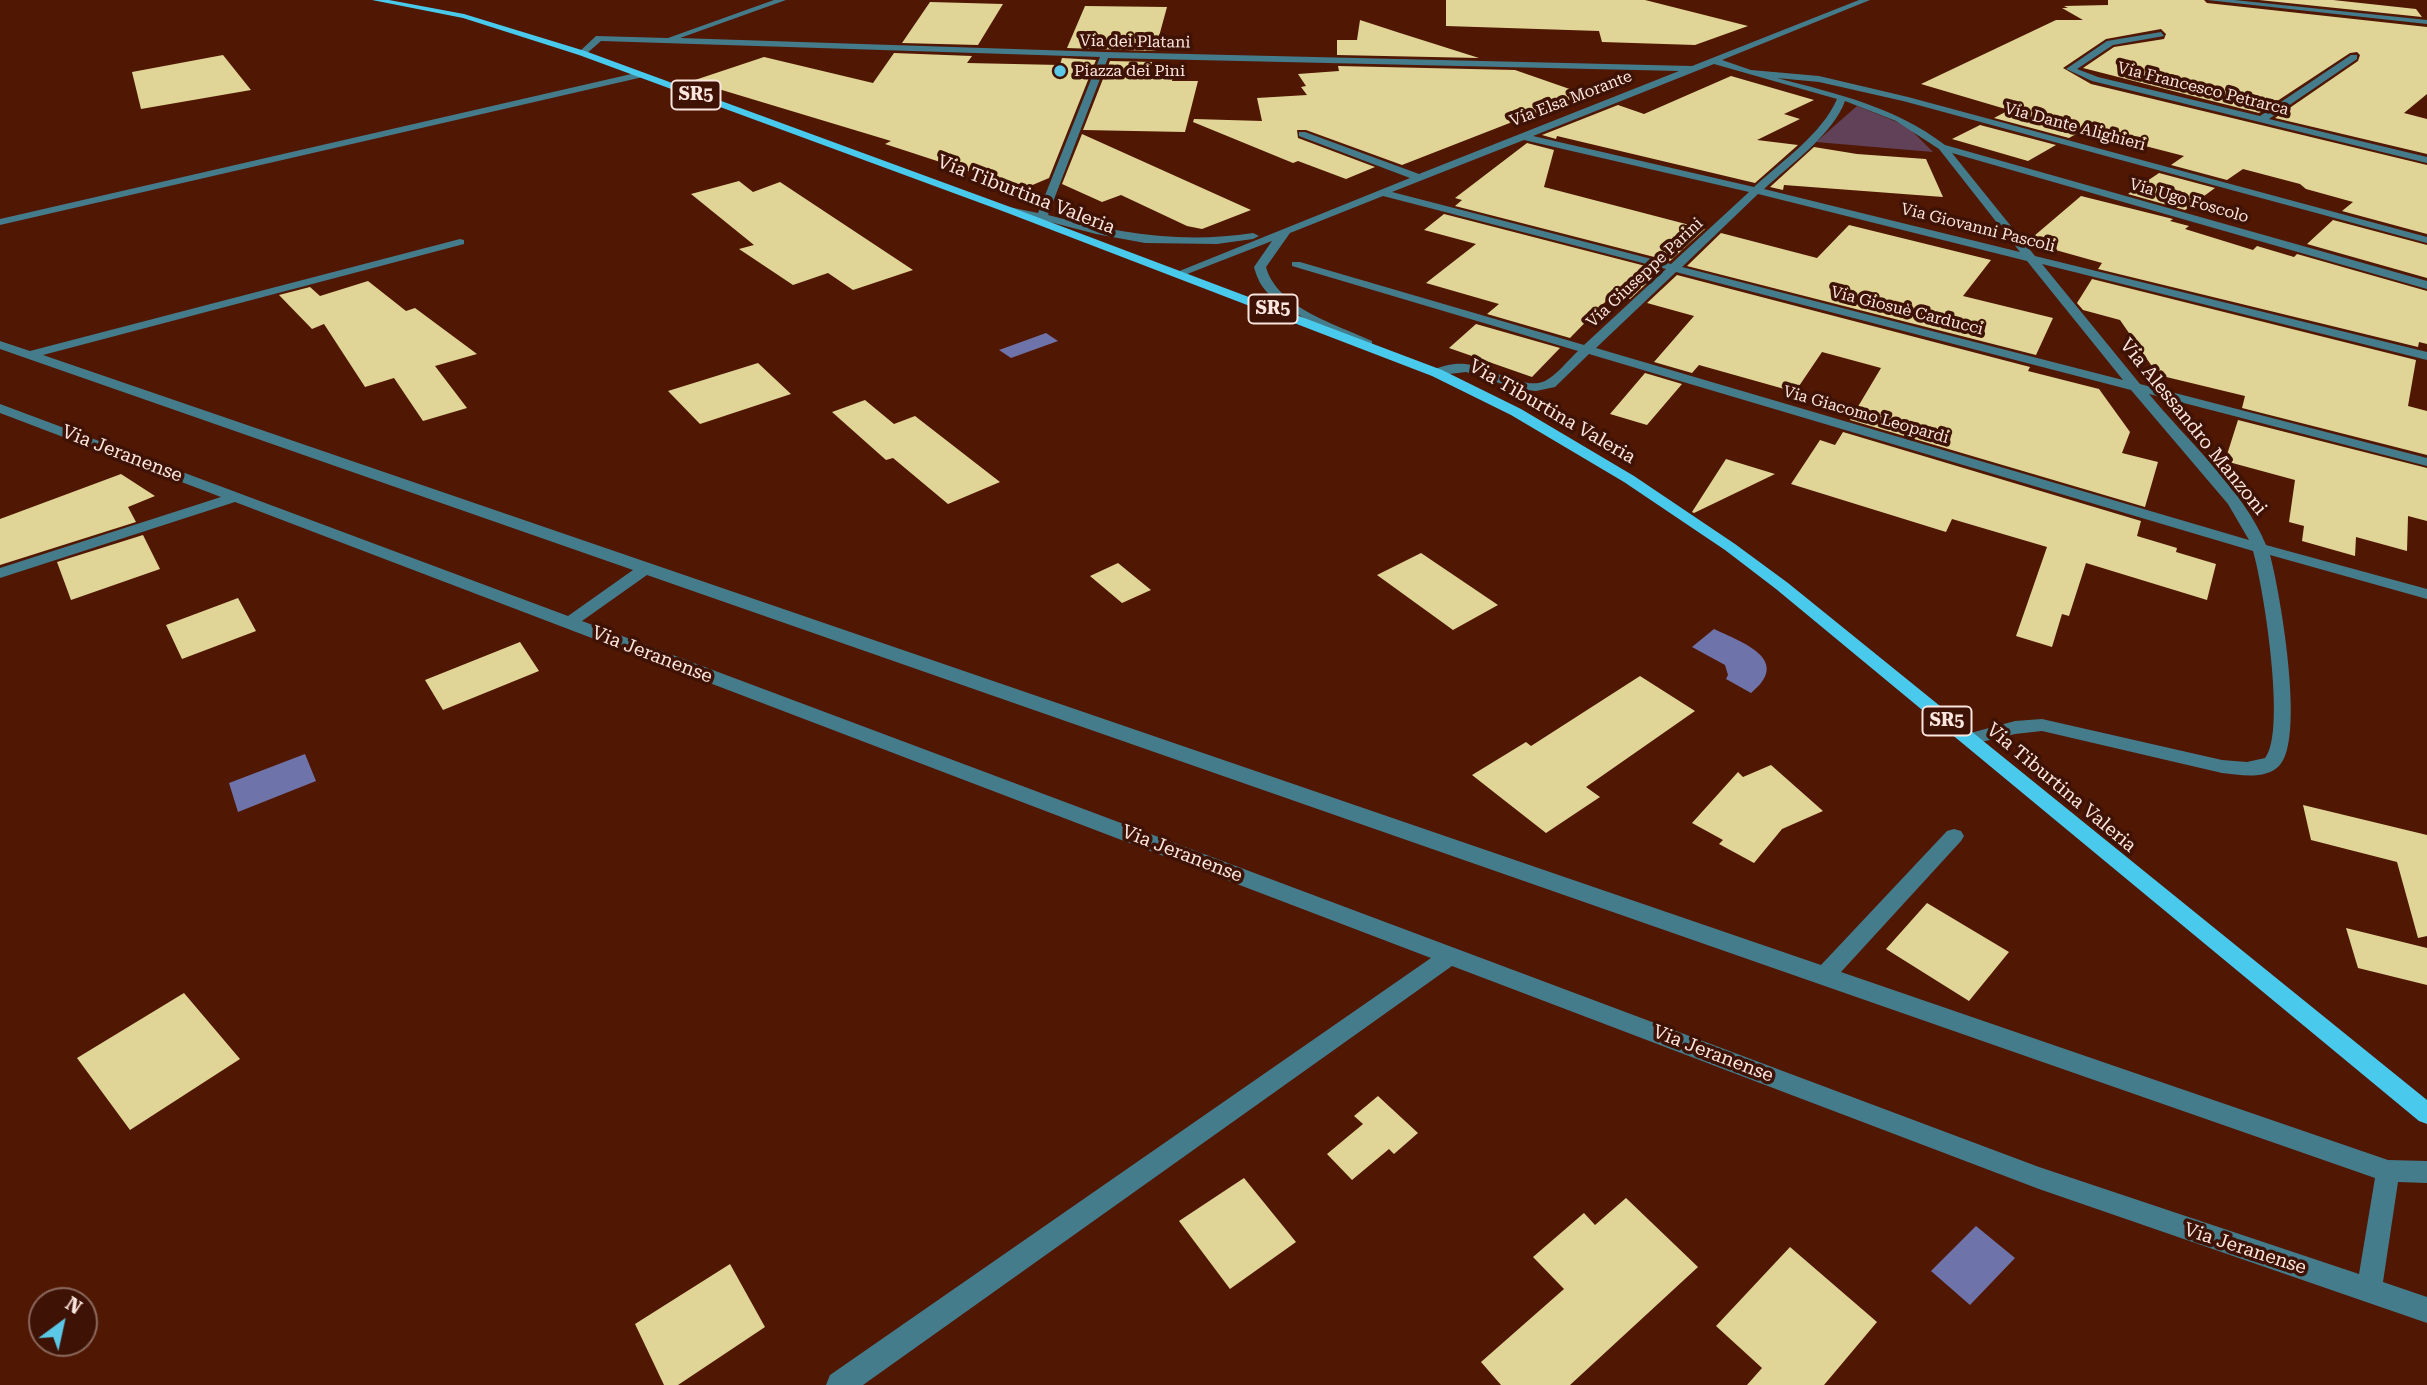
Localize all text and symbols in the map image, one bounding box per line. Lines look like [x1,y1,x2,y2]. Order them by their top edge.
street label: Via dei Platani [1079,31,1191,53]
street label: Via Francesco Petrarca [2115,58,2291,120]
place label: Piazza dei Pini [1074,61,1185,81]
marker: Piazza dei Pini [1052,63,1068,79]
street label: Via Elsa Morante [1507,67,1635,131]
road number: SR5 [672,80,720,110]
street label: Via Dante Alighieri [2002,99,2148,155]
street label: Via Tiburtina Valeria [934,151,1118,239]
street label: Via Ugo Foscolo [2127,175,2251,227]
street label: Via Giovanni Pascoli [1899,200,2057,256]
street label: Via Giuseppe Parini [1583,214,1707,332]
street label: Via Giosuè Carducci [1829,283,1985,339]
road number: SR5 [1248,295,1298,324]
street label: Via Alessandro Manzoni [2115,334,2271,520]
street label: Via Tiburtina Valeria [1465,355,1639,469]
street label: Via Giacomo Leopardi [1781,382,1951,448]
street label: Via Jeranense [58,421,186,487]
street label: Via Jeranense [588,622,716,688]
road number: SR5 [1923,706,1972,736]
street label: Via Tiburtina Valeria [1981,719,2141,857]
street label: Via Jeranense [1118,821,1246,887]
street label: Via Jeranense [1649,1021,1777,1087]
street label: Via Jeranense [2181,1218,2309,1280]
north arrow [28,1287,98,1357]
text: N [61,1292,86,1319]

